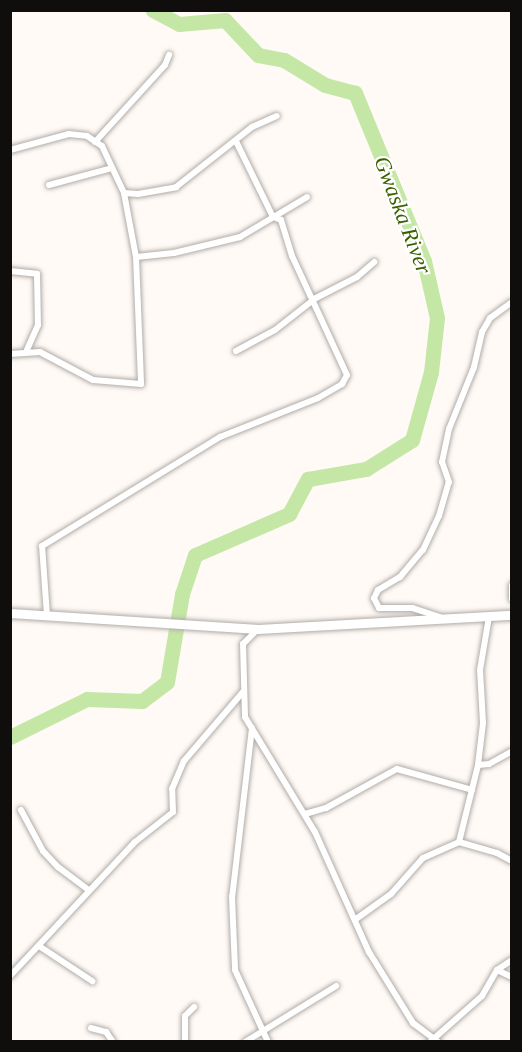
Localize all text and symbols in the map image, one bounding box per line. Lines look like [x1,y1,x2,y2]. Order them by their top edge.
water label: Gwaska River [368,152,438,278]

